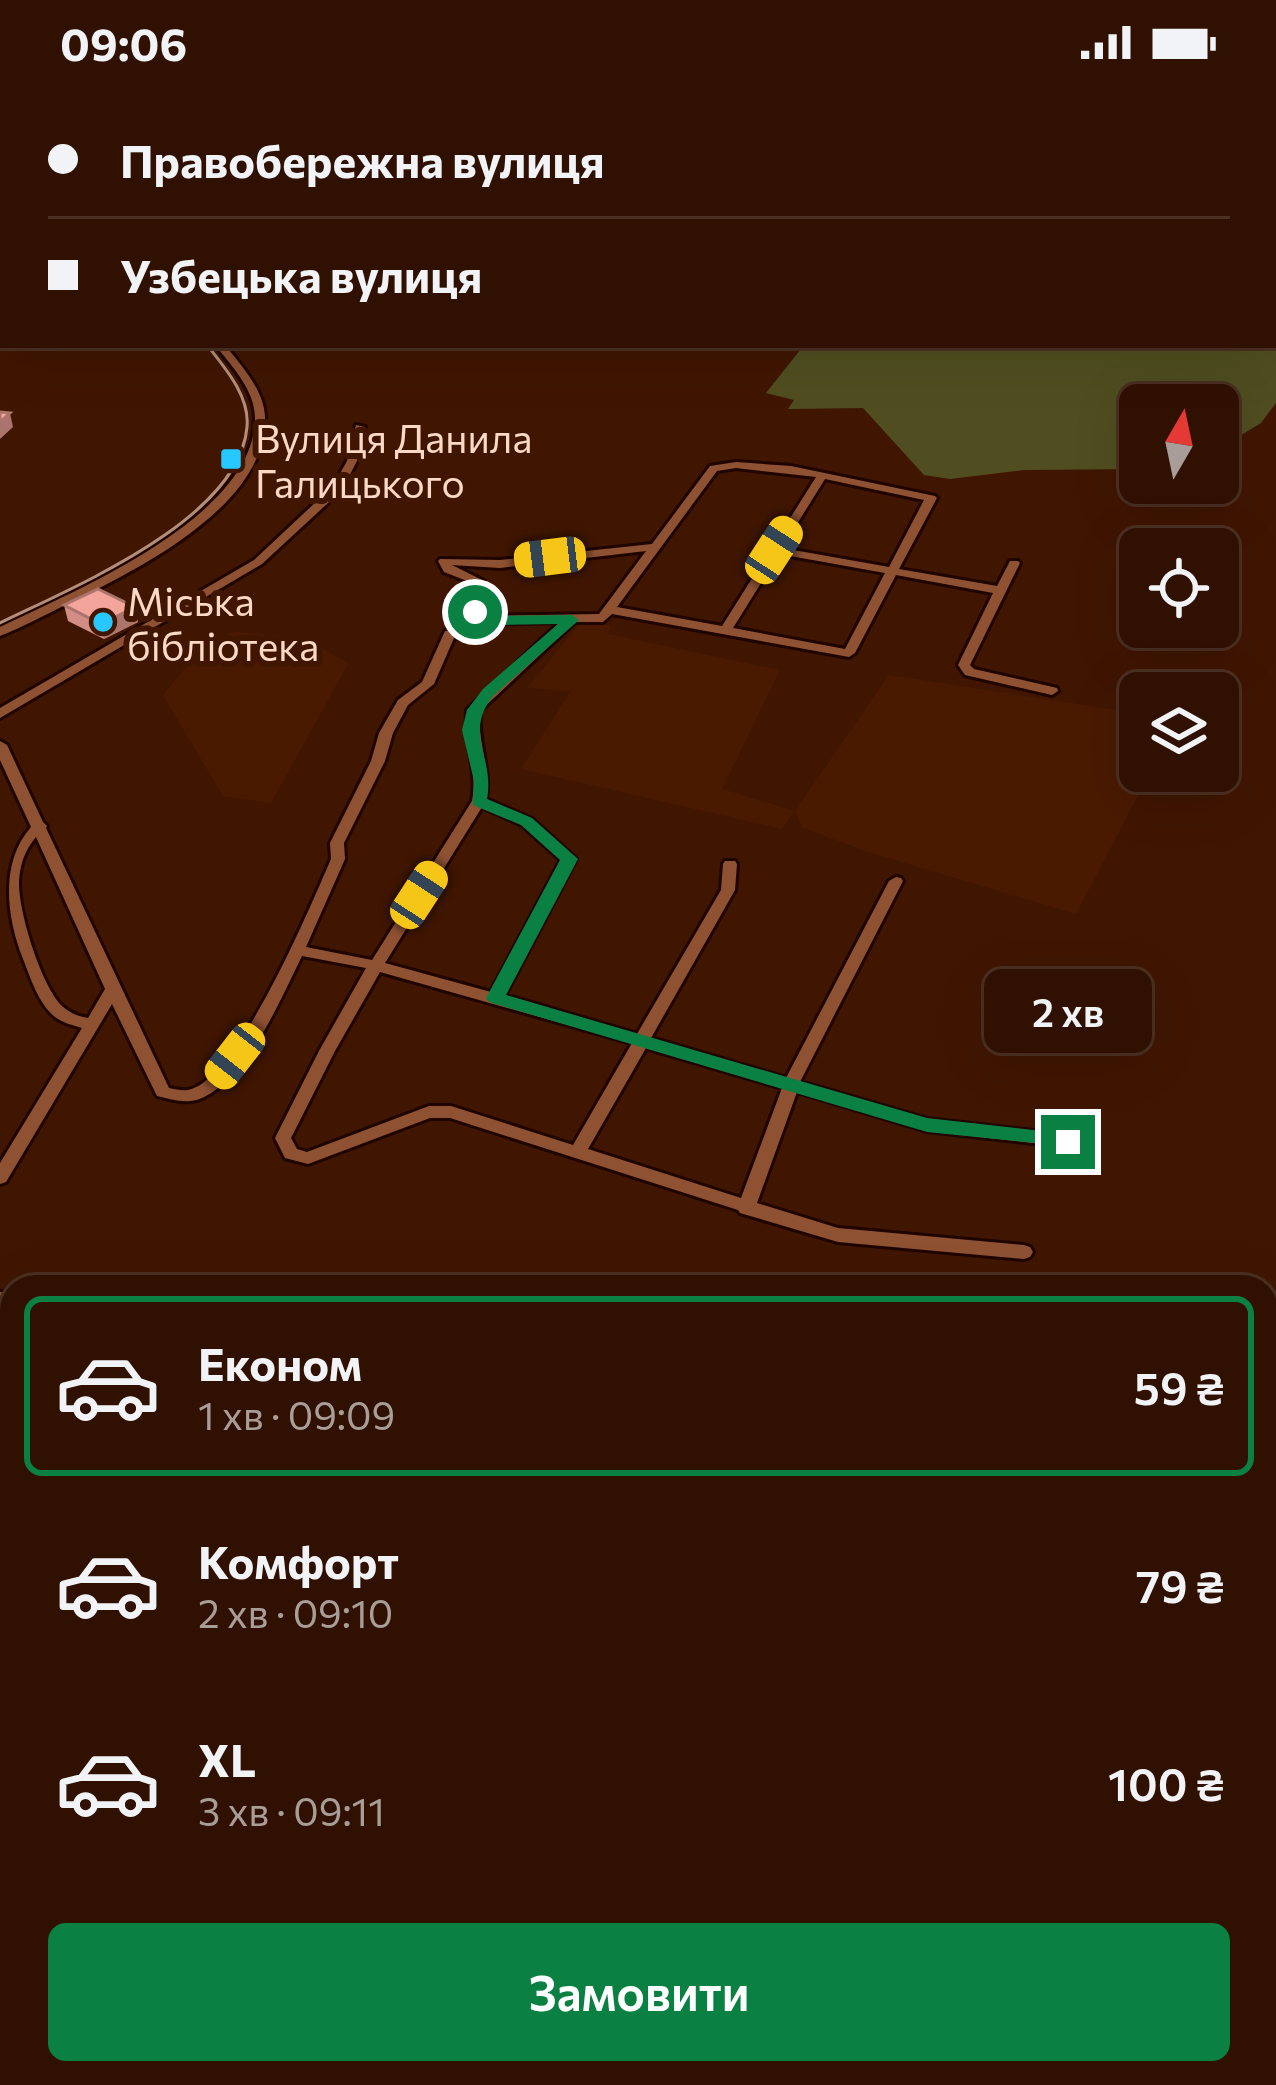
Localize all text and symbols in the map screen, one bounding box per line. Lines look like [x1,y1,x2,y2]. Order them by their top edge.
text: 09:06 [60,15,187,70]
text: Правобережна вулиця [120,132,605,187]
text: Узбецька вулиця [120,247,482,302]
north arrow [1119,384,1239,504]
map controls [1119,384,1239,792]
place label: Вулиця Данила Галицького [255,413,533,506]
marker: Вулиця Данила Галицького [218,446,244,472]
car [739,510,809,590]
button: locate [1119,528,1239,648]
car [512,535,588,579]
place label: Міська бібліотека [127,576,319,669]
route start [448,585,502,639]
marker: Міська бібліотека [90,609,116,635]
button: layers [1119,672,1239,792]
car [384,855,454,935]
callout: 2 хв [984,968,1152,1052]
text: 2 хв [1032,987,1104,1035]
car [199,1017,271,1095]
route end [1041,1115,1095,1169]
icon: car [54,1332,162,1440]
text: Економ [198,1335,362,1390]
text: 59 ₴ [1134,1359,1224,1414]
text: 1 хв · 09:09 [198,1390,395,1438]
icon: car [54,1530,162,1638]
text: Комфорт [198,1533,399,1588]
text: 79 ₴ [1136,1557,1224,1612]
text: 2 хв · 09:10 [198,1588,393,1636]
icon: car [54,1728,162,1836]
text: XL [198,1731,256,1786]
text: 100 ₴ [1108,1755,1224,1810]
text: 3 хв · 09:11 [198,1786,385,1834]
button: Замовити [48,1923,1230,2061]

